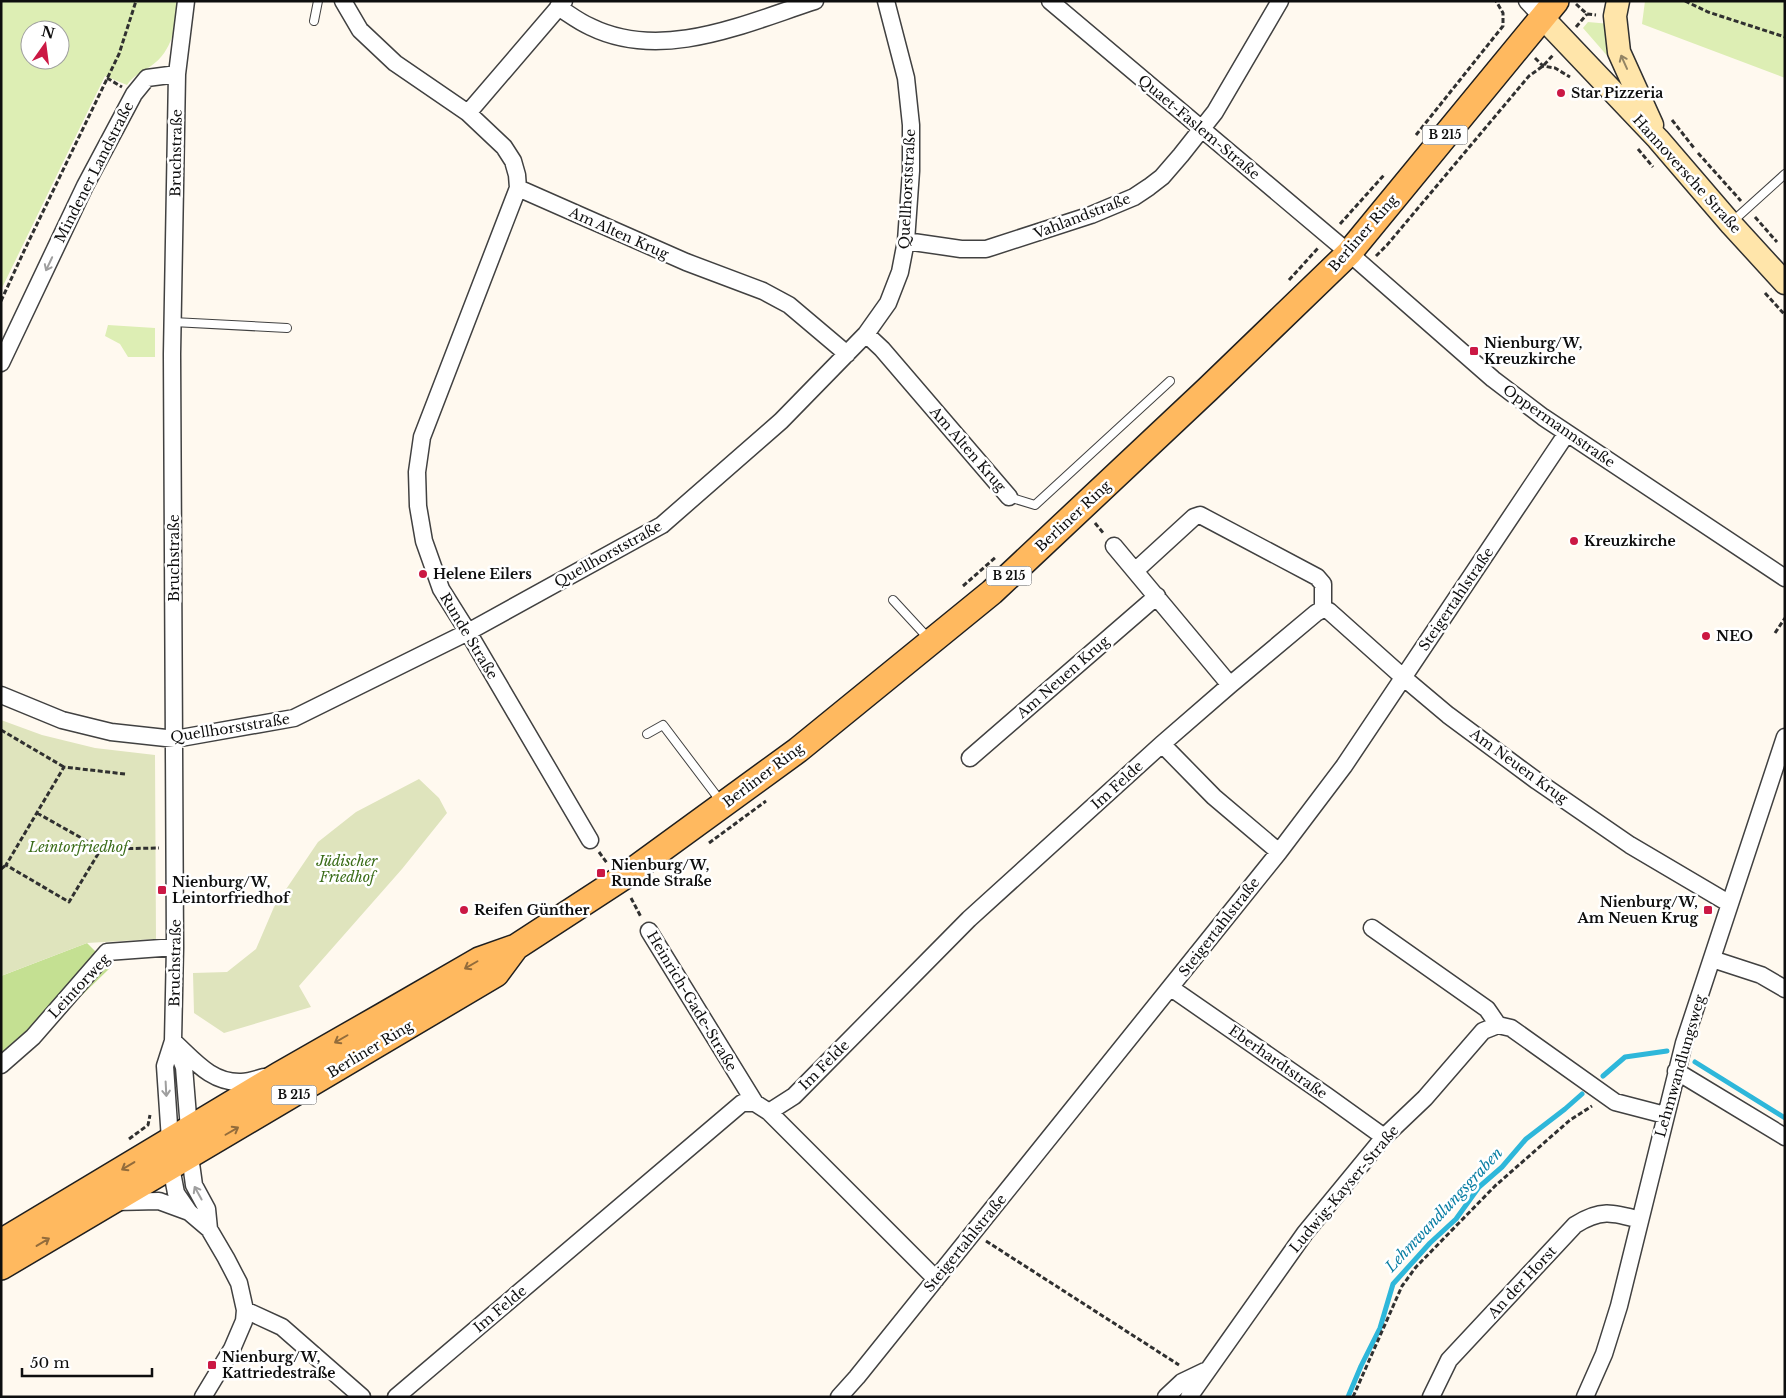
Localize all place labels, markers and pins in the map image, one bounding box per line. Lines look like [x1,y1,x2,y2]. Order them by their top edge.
place label: Star Pizzeria [1571,84,1663,102]
marker: Star Pizzeria [1555,87,1567,99]
place label: Nienburg/W, Kreuzkirche [1484,334,1582,368]
marker: Nienburg/W, Kreuzkirche [1468,345,1480,357]
place label: Kreuzkirche [1584,532,1676,550]
marker: Kreuzkirche [1568,535,1580,547]
place label: Helene Eilers [433,565,532,583]
marker: Helene Eilers [417,568,429,580]
place label: NEO [1716,627,1753,645]
marker: NEO [1700,630,1712,642]
place label: Nienburg/W, Runde Straße [611,856,712,890]
marker: Nienburg/W, Runde Straße [595,867,607,879]
place label: Nienburg/W, Leintorfriedhof [172,873,291,907]
marker: Nienburg/W, Leintorfriedhof [156,884,168,896]
place label: Nienburg/W, Am Neuen Krug [1577,893,1698,927]
place label: Reifen Günther [474,901,590,919]
marker: Reifen Günther [458,904,470,916]
marker: Nienburg/W, Am Neuen Krug [1702,904,1714,916]
place label: Nienburg/W, Kattriedestraße [222,1348,335,1382]
marker: Nienburg/W, Kattriedestraße [206,1359,218,1371]

